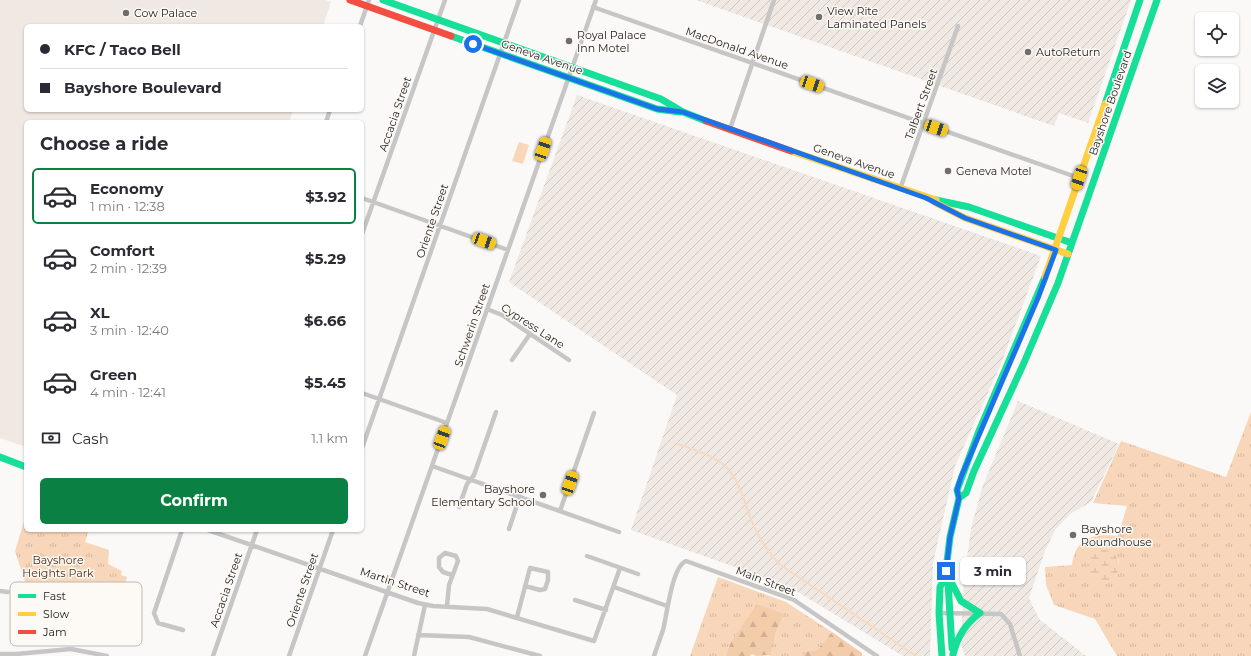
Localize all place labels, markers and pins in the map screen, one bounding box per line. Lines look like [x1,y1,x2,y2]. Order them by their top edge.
place label: View Rite Laminated Panels [827,4,927,31]
place label: Cow Palace [134,6,198,20]
marker: Cow Palace [121,8,131,18]
marker: View Rite Laminated Panels [814,12,824,22]
place label: Royal Palace Inn Motel [577,28,647,55]
marker: Royal Palace Inn Motel [564,36,574,46]
place label: AutoReturn [1036,45,1101,59]
marker: AutoReturn [1023,47,1033,57]
place label: Geneva Motel [956,164,1032,178]
marker: Geneva Motel [943,166,953,176]
place label: Bayshore Elementary School [431,482,535,509]
marker: Bayshore Elementary School [538,490,548,500]
place label: Bayshore Roundhouse [1081,522,1152,549]
marker: Bayshore Roundhouse [1068,530,1078,540]

